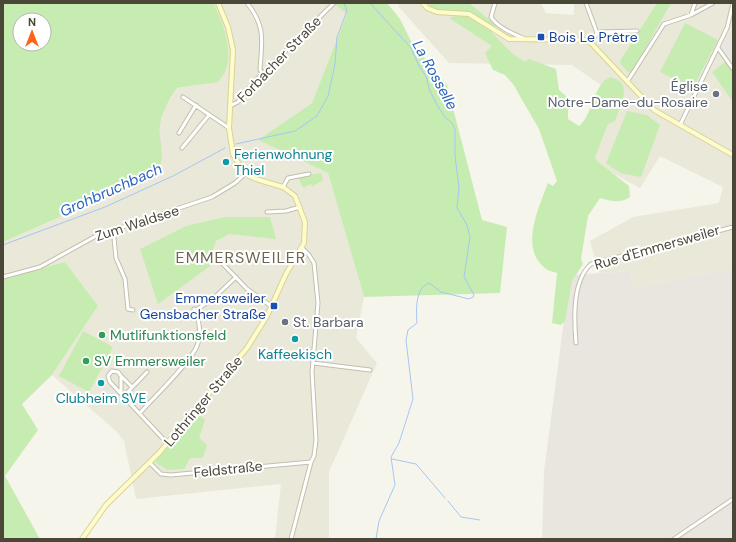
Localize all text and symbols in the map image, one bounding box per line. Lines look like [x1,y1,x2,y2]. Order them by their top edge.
north arrow [12,12,52,52]
street label: Forbacher Straße [233,12,325,106]
text: N [28,15,36,29]
place label: Bois Le Prêtre [549,28,638,46]
marker: Bois Le Prêtre [536,32,546,42]
water label: La Rosselle [408,37,463,114]
place label: Église Notre-Dame-du-Rosaire [548,77,708,111]
marker: Église Notre-Dame-du-Rosaire [711,89,721,99]
place label: Ferienwohnung Thiel [234,145,333,179]
marker: Ferienwohnung Thiel [221,157,231,167]
water label: Grohbruchbach [57,158,166,221]
street label: Zum Waldsee [93,201,181,245]
street label: Rue d'Emmersweiler [592,220,722,274]
district label: EMMERSWEILER [176,247,306,268]
place label: Emmersweiler Gensbacher Straße [140,289,266,323]
marker: Emmersweiler Gensbacher Straße [269,301,279,311]
place label: St. Barbara [293,313,364,331]
marker: St. Barbara [280,317,290,327]
place label: Mutlifunktionsfeld [110,326,226,344]
marker: Mutlifunktionsfeld [97,330,107,340]
marker: Kaffeekisch [290,334,300,344]
place label: Kaffeekisch [258,345,332,363]
place label: SV Emmersweiler [94,352,206,370]
street label: Lothringer Straße [160,352,246,450]
marker: SV Emmersweiler [81,356,91,366]
marker: Clubheim SVE [96,378,106,388]
place label: Clubheim SVE [56,389,146,407]
street label: Feldstraße [193,456,263,482]

